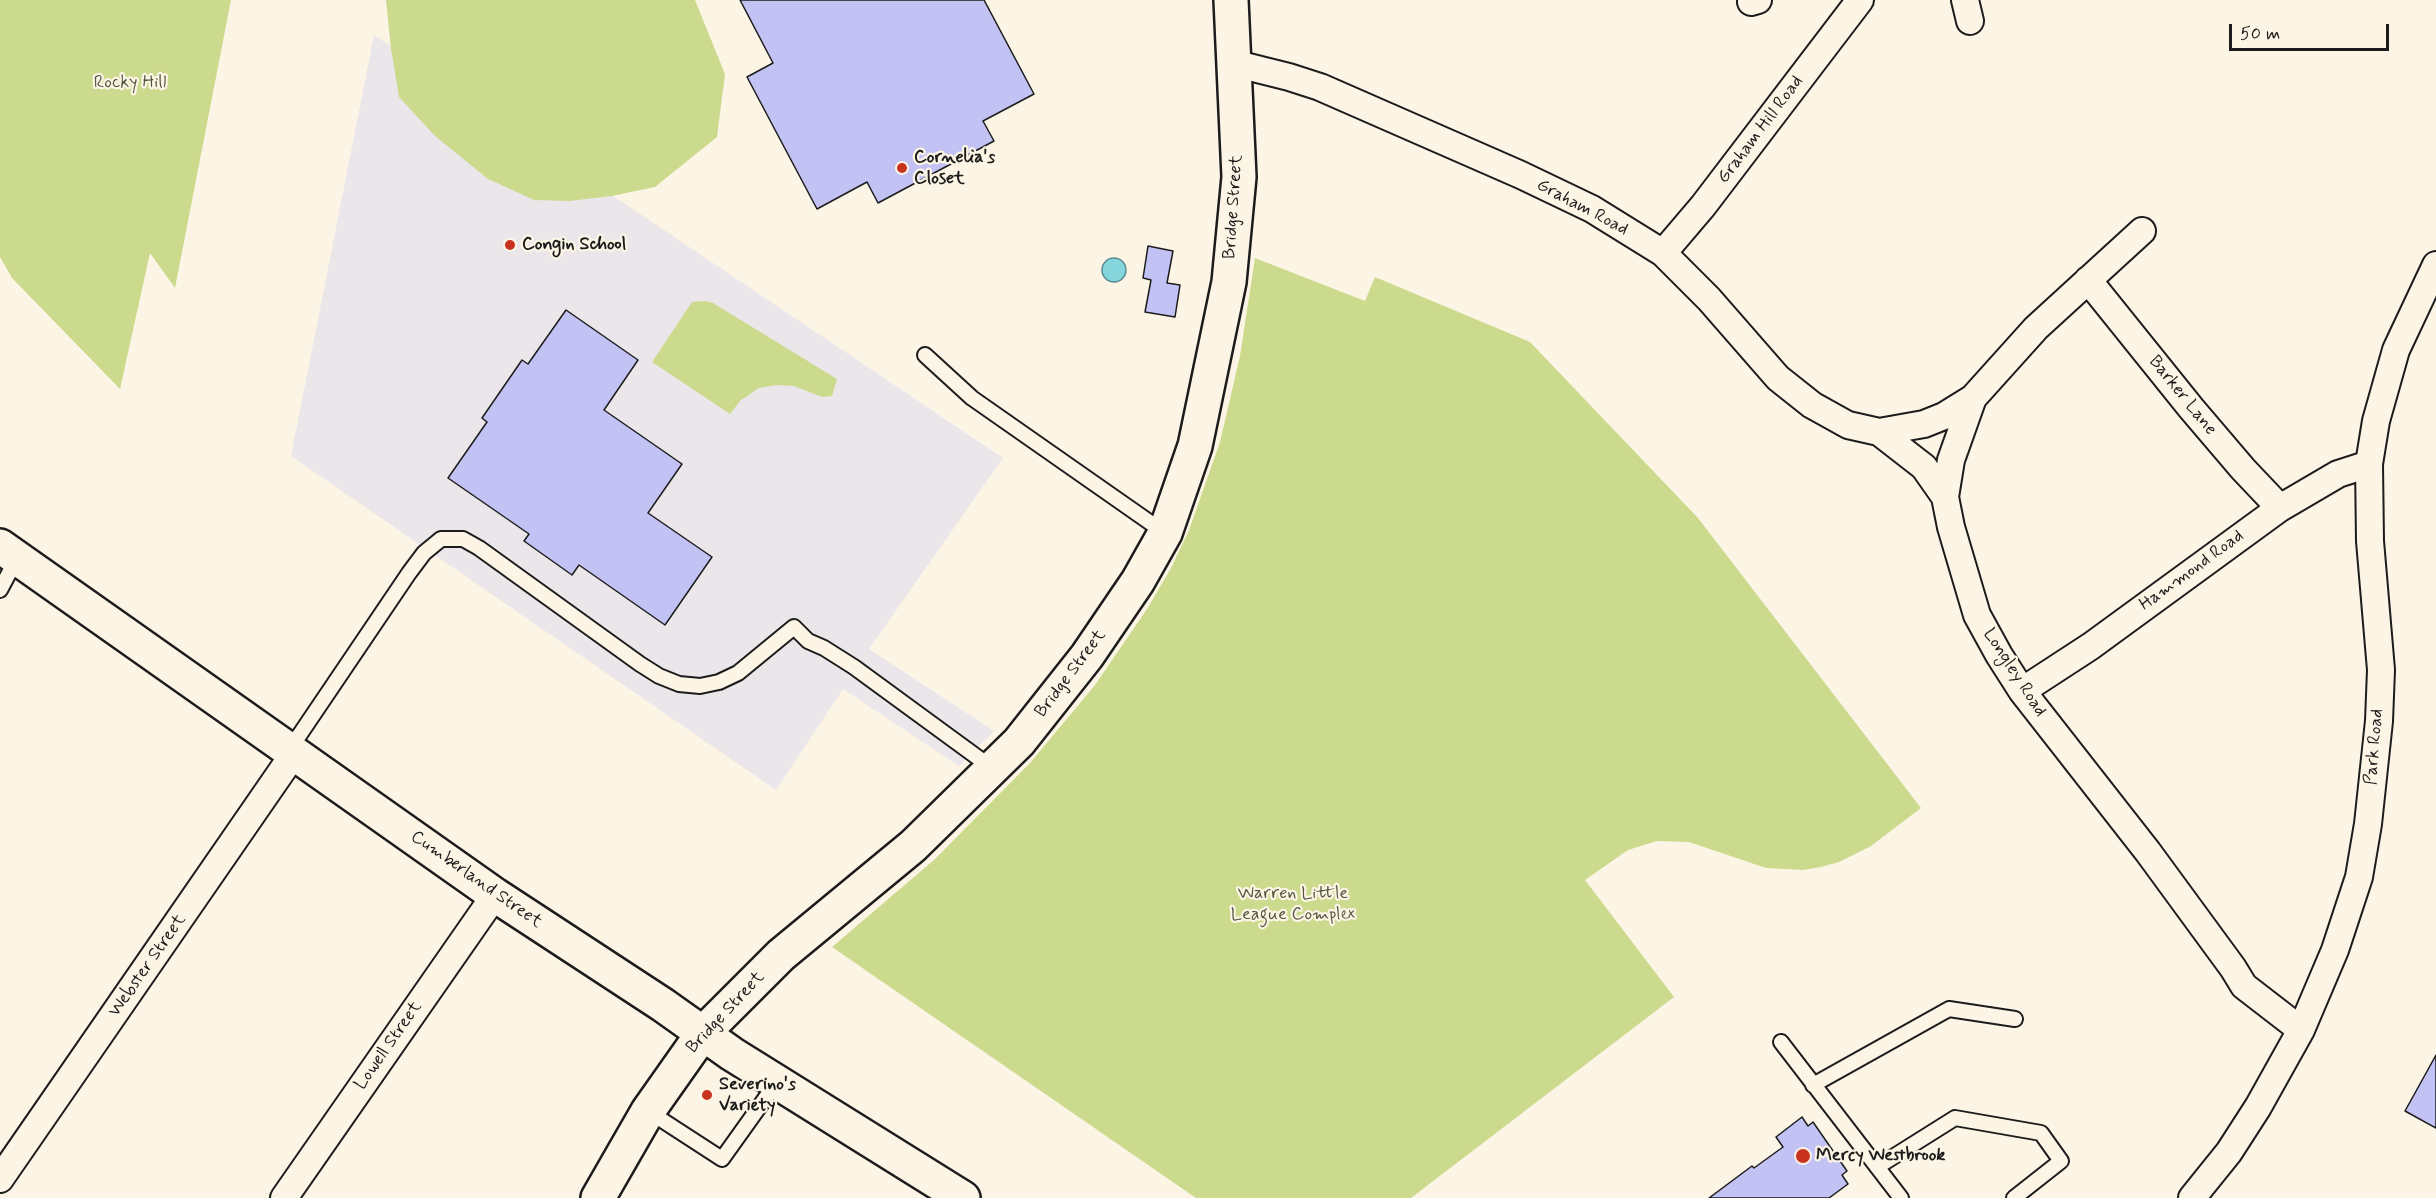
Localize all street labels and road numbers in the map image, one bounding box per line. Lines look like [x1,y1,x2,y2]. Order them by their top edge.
street label: Graham Hill Road [1713,72,1809,188]
street label: Bridge Street [1220,154,1248,260]
street label: Graham Road [1532,175,1632,241]
street label: Barker Lane [2143,352,2221,440]
street label: Hammond Road [2136,526,2248,616]
street label: Longley Road [1977,625,2051,721]
street label: Bridge Street [1031,626,1111,722]
street label: Park Road [2361,708,2389,786]
street label: Cumberland Street [406,827,546,933]
street label: Webster Street [105,911,191,1021]
street label: Bridge Street [682,967,770,1059]
street label: Lowell Street [351,998,427,1094]

